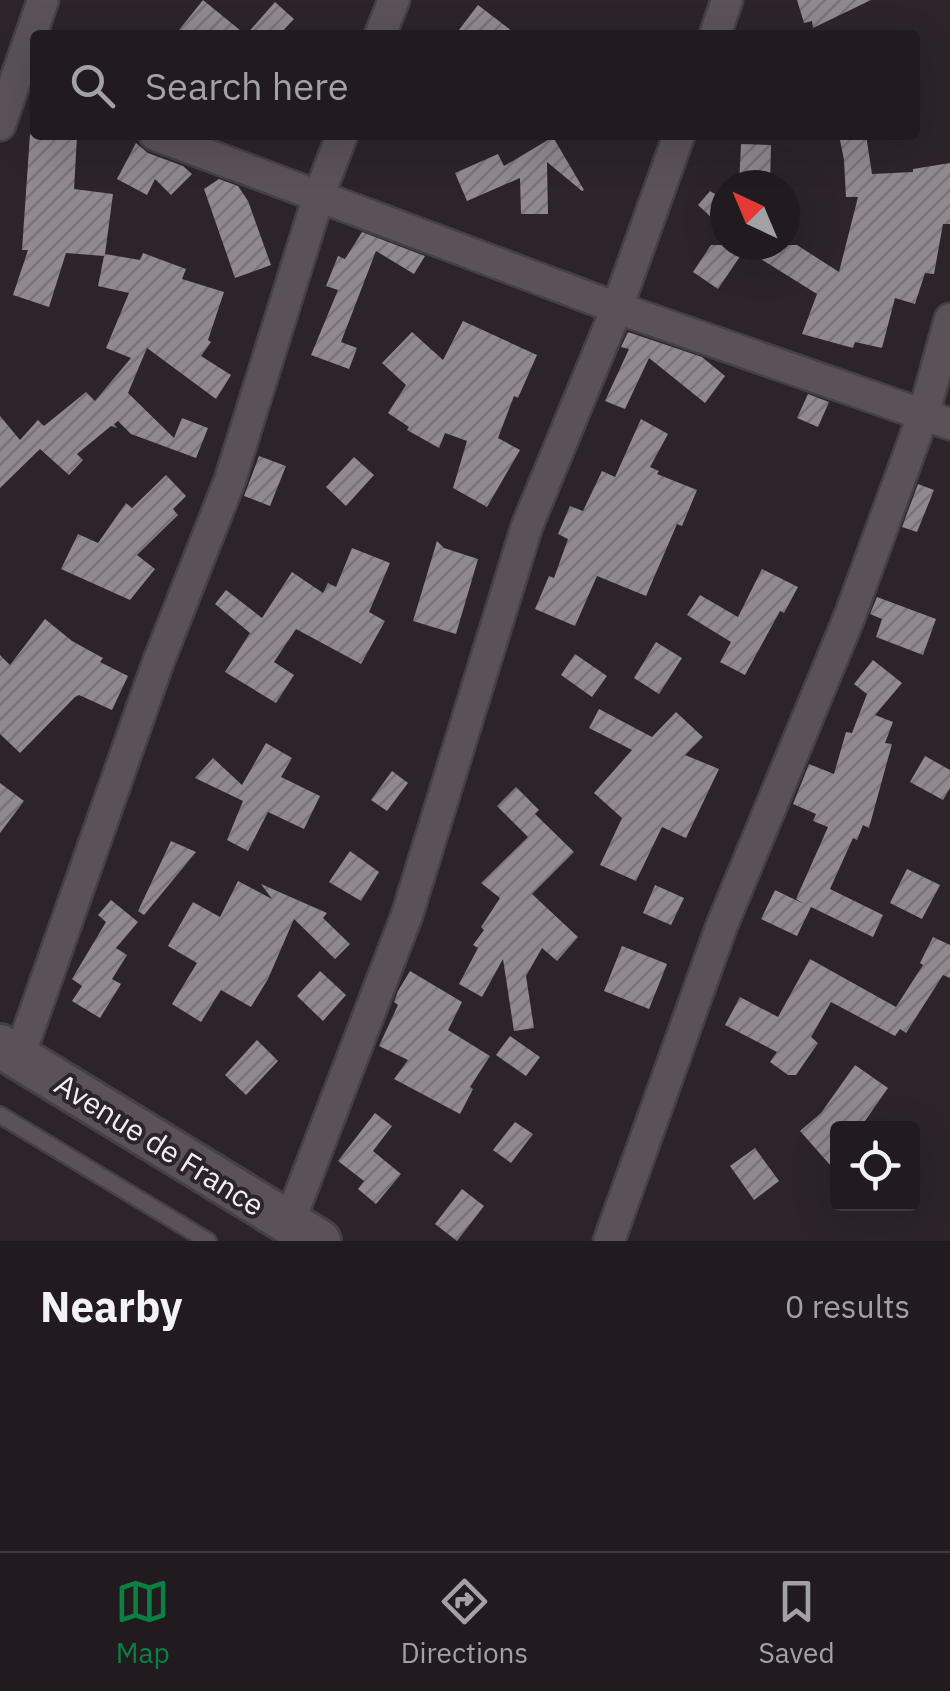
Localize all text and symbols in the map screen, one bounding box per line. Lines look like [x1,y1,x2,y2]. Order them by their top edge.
search box [30,30,920,140]
icon: search [65,58,120,113]
text: Search here [145,61,349,110]
north arrow [710,170,800,260]
street label: Avenue de France [48,1064,272,1224]
map controls [830,1121,920,1211]
button: locate [830,1121,920,1211]
text: Nearby [40,1279,182,1334]
text: 0 results [785,1285,910,1327]
tab: Map [115,1574,170,1671]
tab: Directions [401,1574,528,1671]
tab: Saved [759,1574,835,1671]

